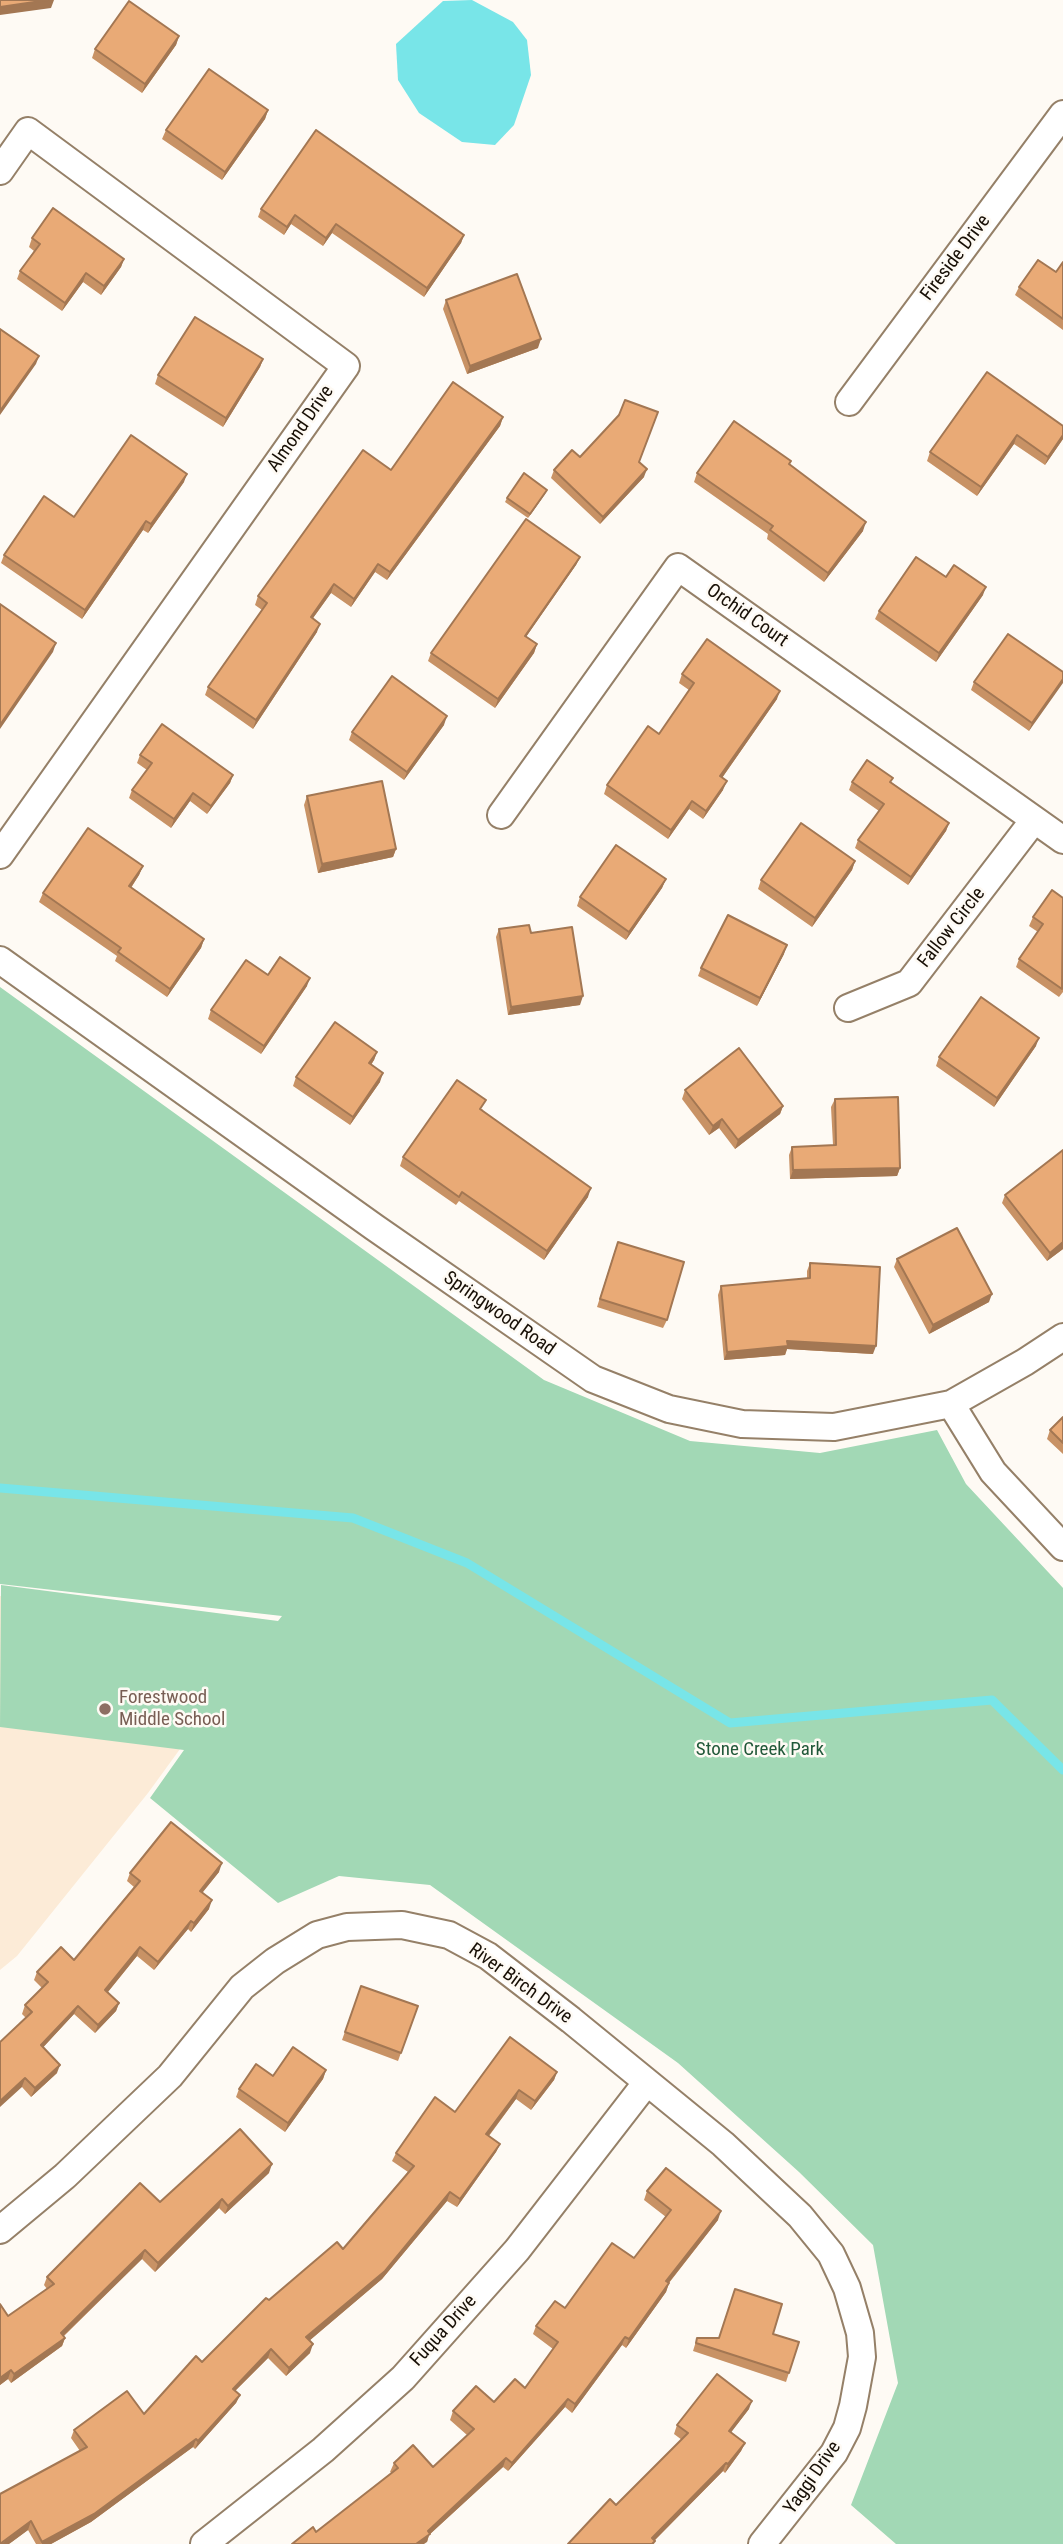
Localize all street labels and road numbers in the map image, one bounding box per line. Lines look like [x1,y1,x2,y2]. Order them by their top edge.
street label: Fireside Drive [916,211,996,305]
street label: Almond Drive [263,381,339,477]
street label: Orchid Court [702,580,792,652]
street label: Fallow Circle [914,883,990,973]
street label: Springwood Road [439,1267,559,1361]
street label: River Birch Drive [464,1939,576,2029]
street label: Fuqua Drive [406,2291,482,2371]
street label: Yaggi Drive [780,2437,846,2519]

